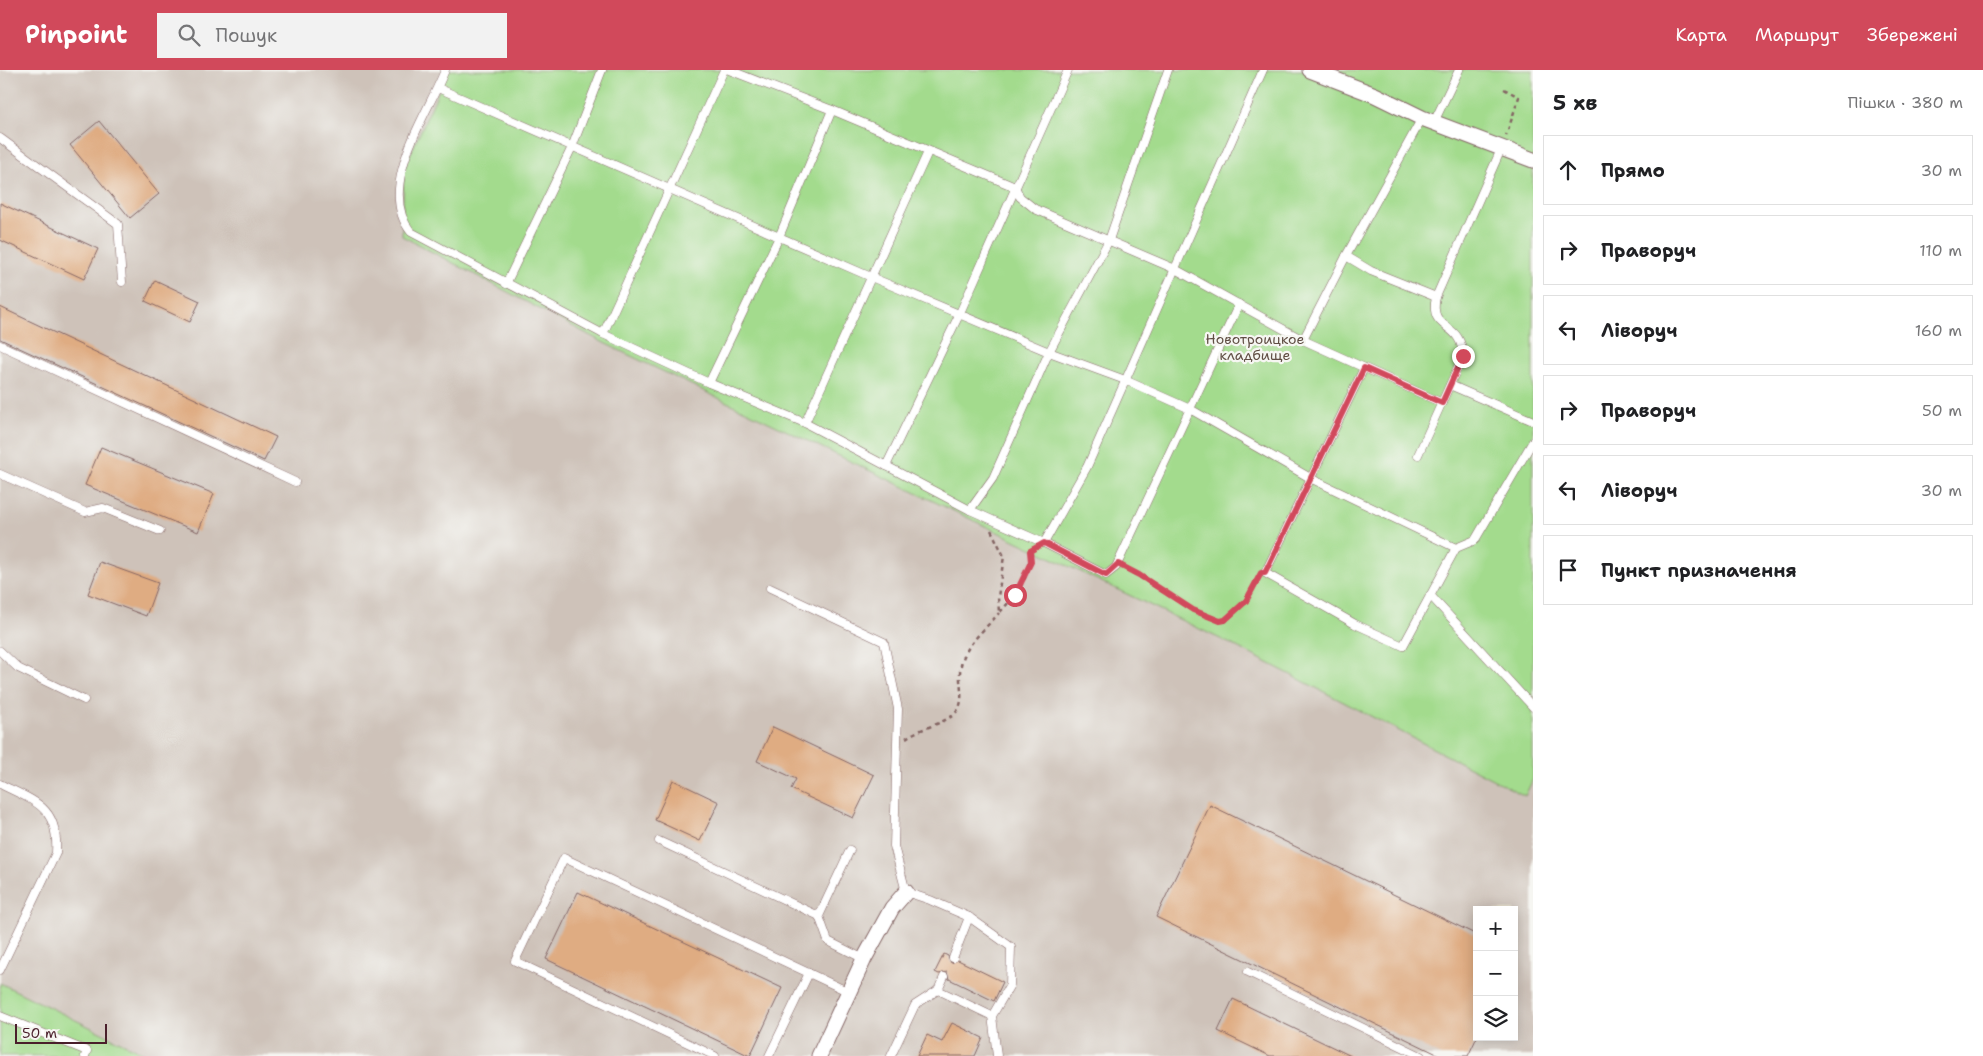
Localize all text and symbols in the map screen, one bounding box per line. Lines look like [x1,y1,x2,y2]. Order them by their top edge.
search box [157,13,507,58]
text: Pinpoint [25,19,127,51]
icon: search [175,21,203,49]
text: Пошук [215,23,277,48]
text: Карта [1675,23,1727,47]
text: Маршрут [1755,23,1839,47]
text: Збережені [1867,23,1958,47]
text: 5 хв [1553,89,1597,117]
text: Пішки · 380 m [1848,92,1963,113]
icon: ahead [1554,156,1582,184]
text: Прямо [1601,158,1665,183]
text: 30 m [1921,160,1962,181]
icon: right [1554,236,1582,264]
text: Праворуч [1601,238,1696,263]
text: 110 m [1919,240,1962,261]
icon: left [1554,316,1582,344]
text: Ліворуч [1601,318,1677,343]
text: 160 m [1915,320,1962,341]
park label: Новотроицкое кладбище [1206,330,1304,364]
route end [1452,345,1475,368]
icon: right [1554,396,1582,424]
text: Праворуч [1601,398,1696,423]
text: 50 m [1922,400,1962,421]
icon: left [1554,476,1582,504]
text: Ліворуч [1601,478,1677,503]
text: 30 m [1921,480,1962,501]
icon: arrive [1554,556,1582,584]
text: Пункт призначення [1601,558,1797,583]
route start [1004,584,1027,607]
map controls [1473,906,1518,1041]
button: + [1473,906,1518,951]
button: − [1473,951,1518,996]
button: layers [1473,996,1518,1041]
scale bar [15,1021,108,1044]
text: 50 m [22,1024,57,1042]

